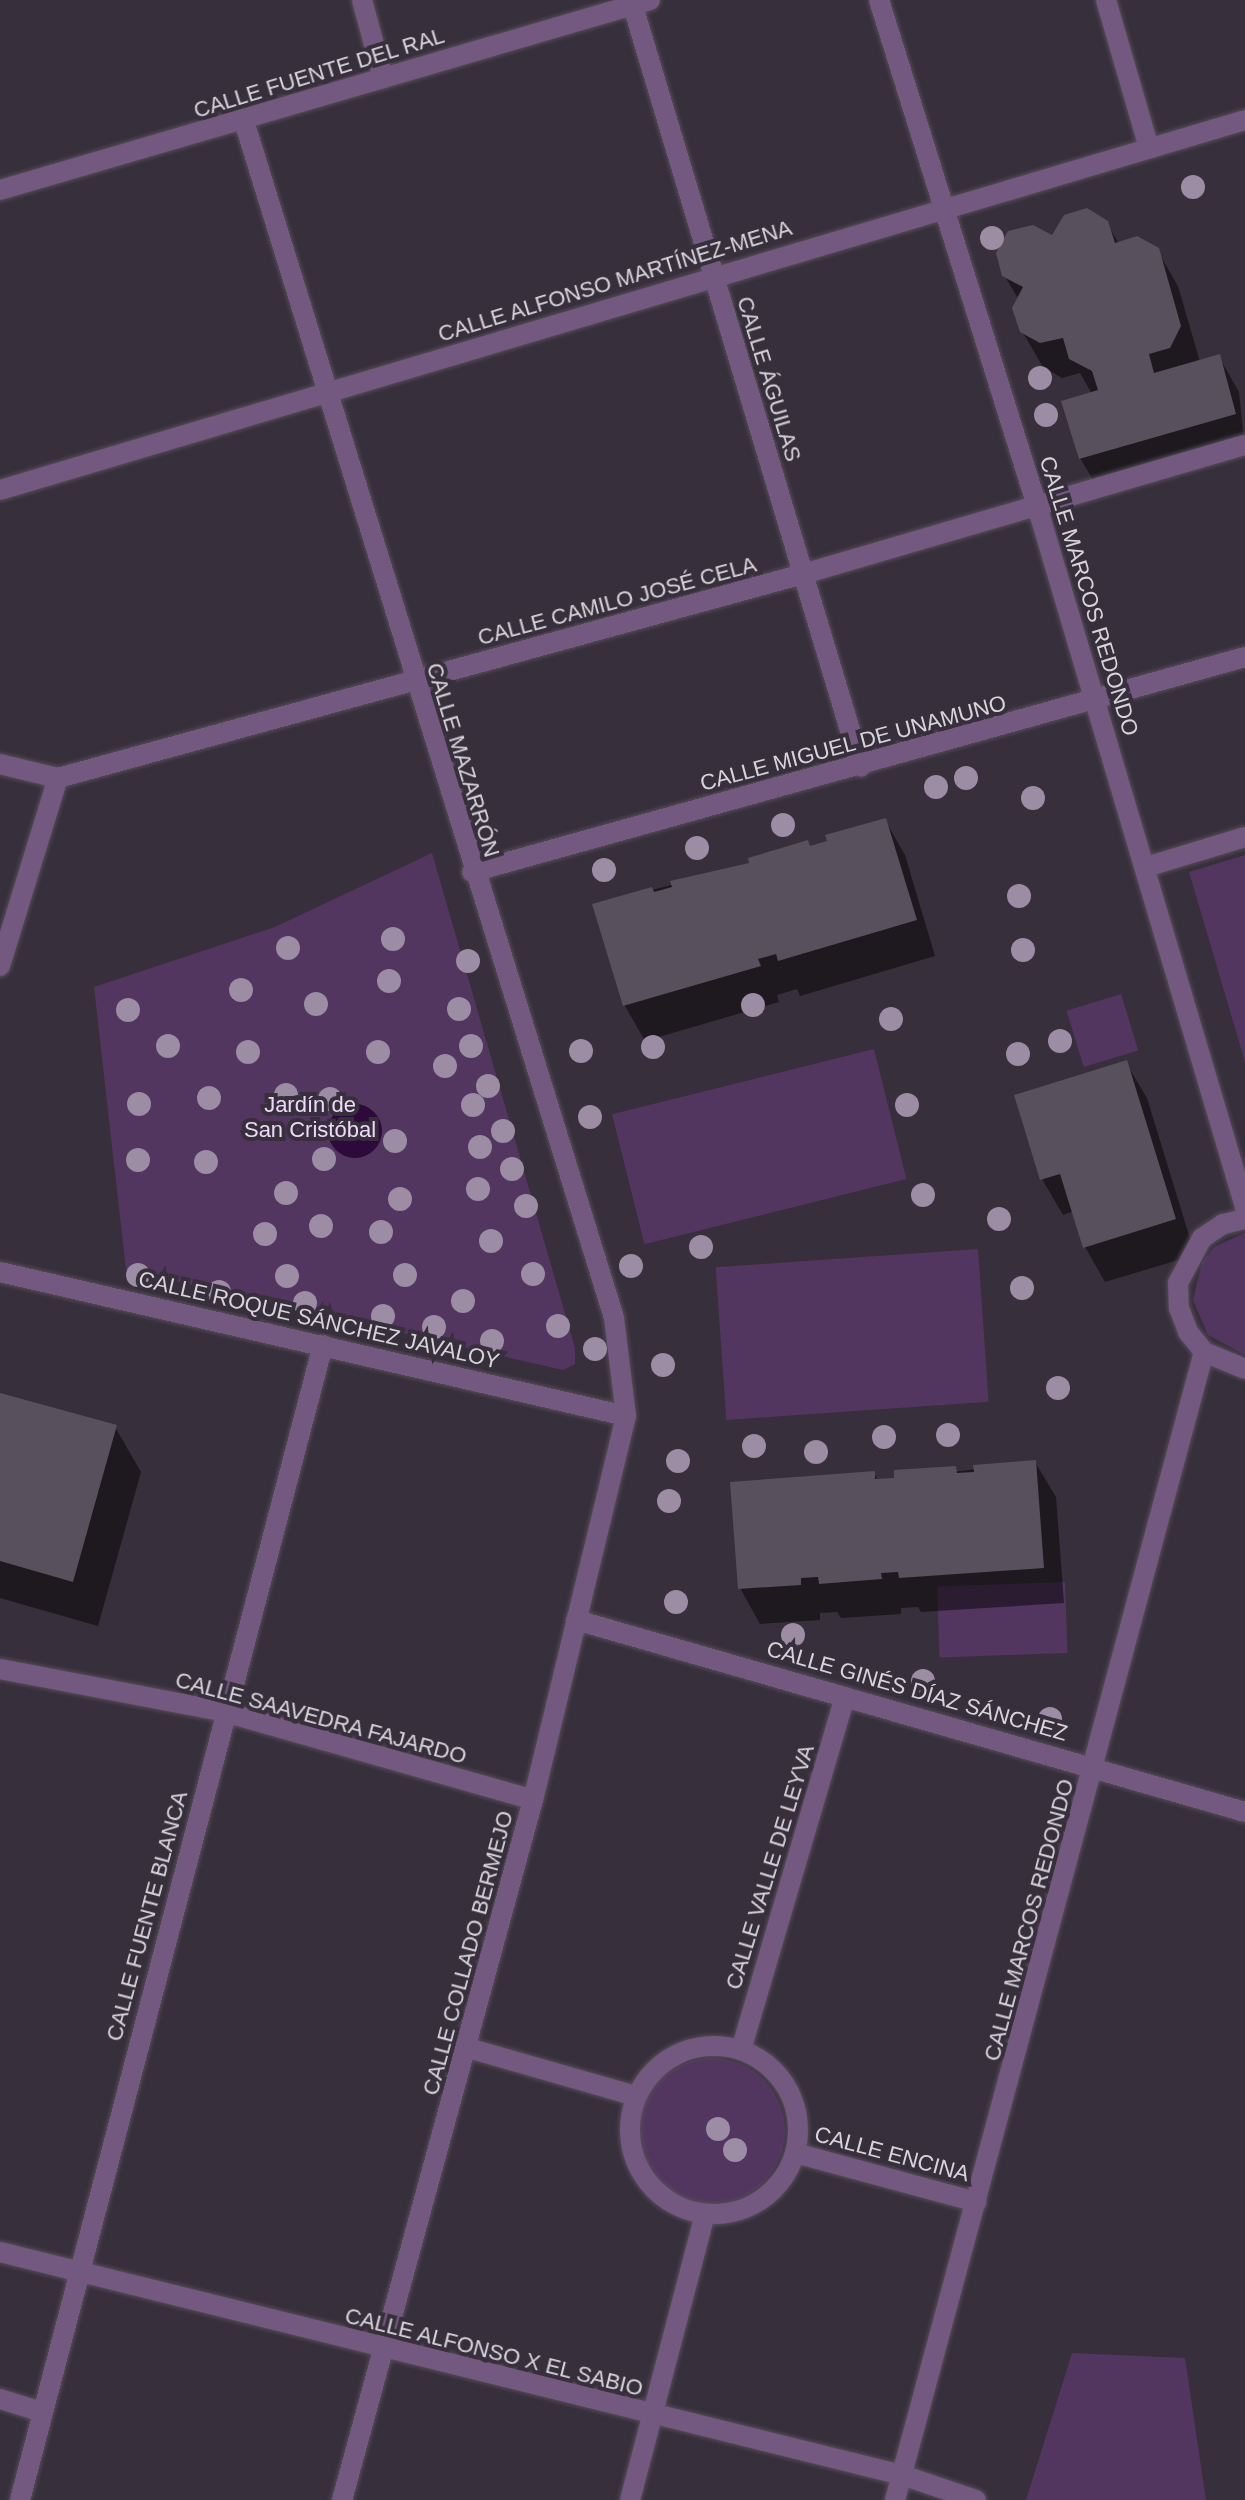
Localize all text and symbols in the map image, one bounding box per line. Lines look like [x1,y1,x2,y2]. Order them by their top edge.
street label: CALLE FUENTE DEL RAL [190,22,448,124]
street label: CALLE ALFONSO MARTÍNEZ-MENA [434,214,796,348]
street label: CALLE ÁGUILAS [731,293,807,465]
street label: CALLE MARCOS REDONDO [1034,453,1144,739]
street label: CALLE CAMILO JOSÉ CELA [475,551,759,651]
street label: CALLE MAZARRÓN [421,660,505,860]
street label: CALLE MIGUEL DE UNAMUNO [697,689,1009,797]
park label: Jardín de San Cristóbal [244,1091,376,1142]
street label: CALLE ROQUE SÁNCHEZ JAVALOY [136,1266,502,1374]
street label: CALLE GINÉS DÍAZ SÁNCHEZ [764,1635,1070,1747]
street label: CALLE SAAVEDRA FAJARDO [172,1666,470,1770]
street label: CALLE VALLE DE LEYVA [720,1741,820,1993]
street label: CALLE MARCOS REDONDO [979,1776,1079,2064]
street label: CALLE FUENTE BLANCA [101,1788,193,2044]
street label: CALLE COLLADO BERMEJO [417,1808,519,2098]
street label: CALLE ENCINA [812,2121,972,2187]
street label: CALLE ALFONSO X EL SABIO [341,2302,647,2402]

